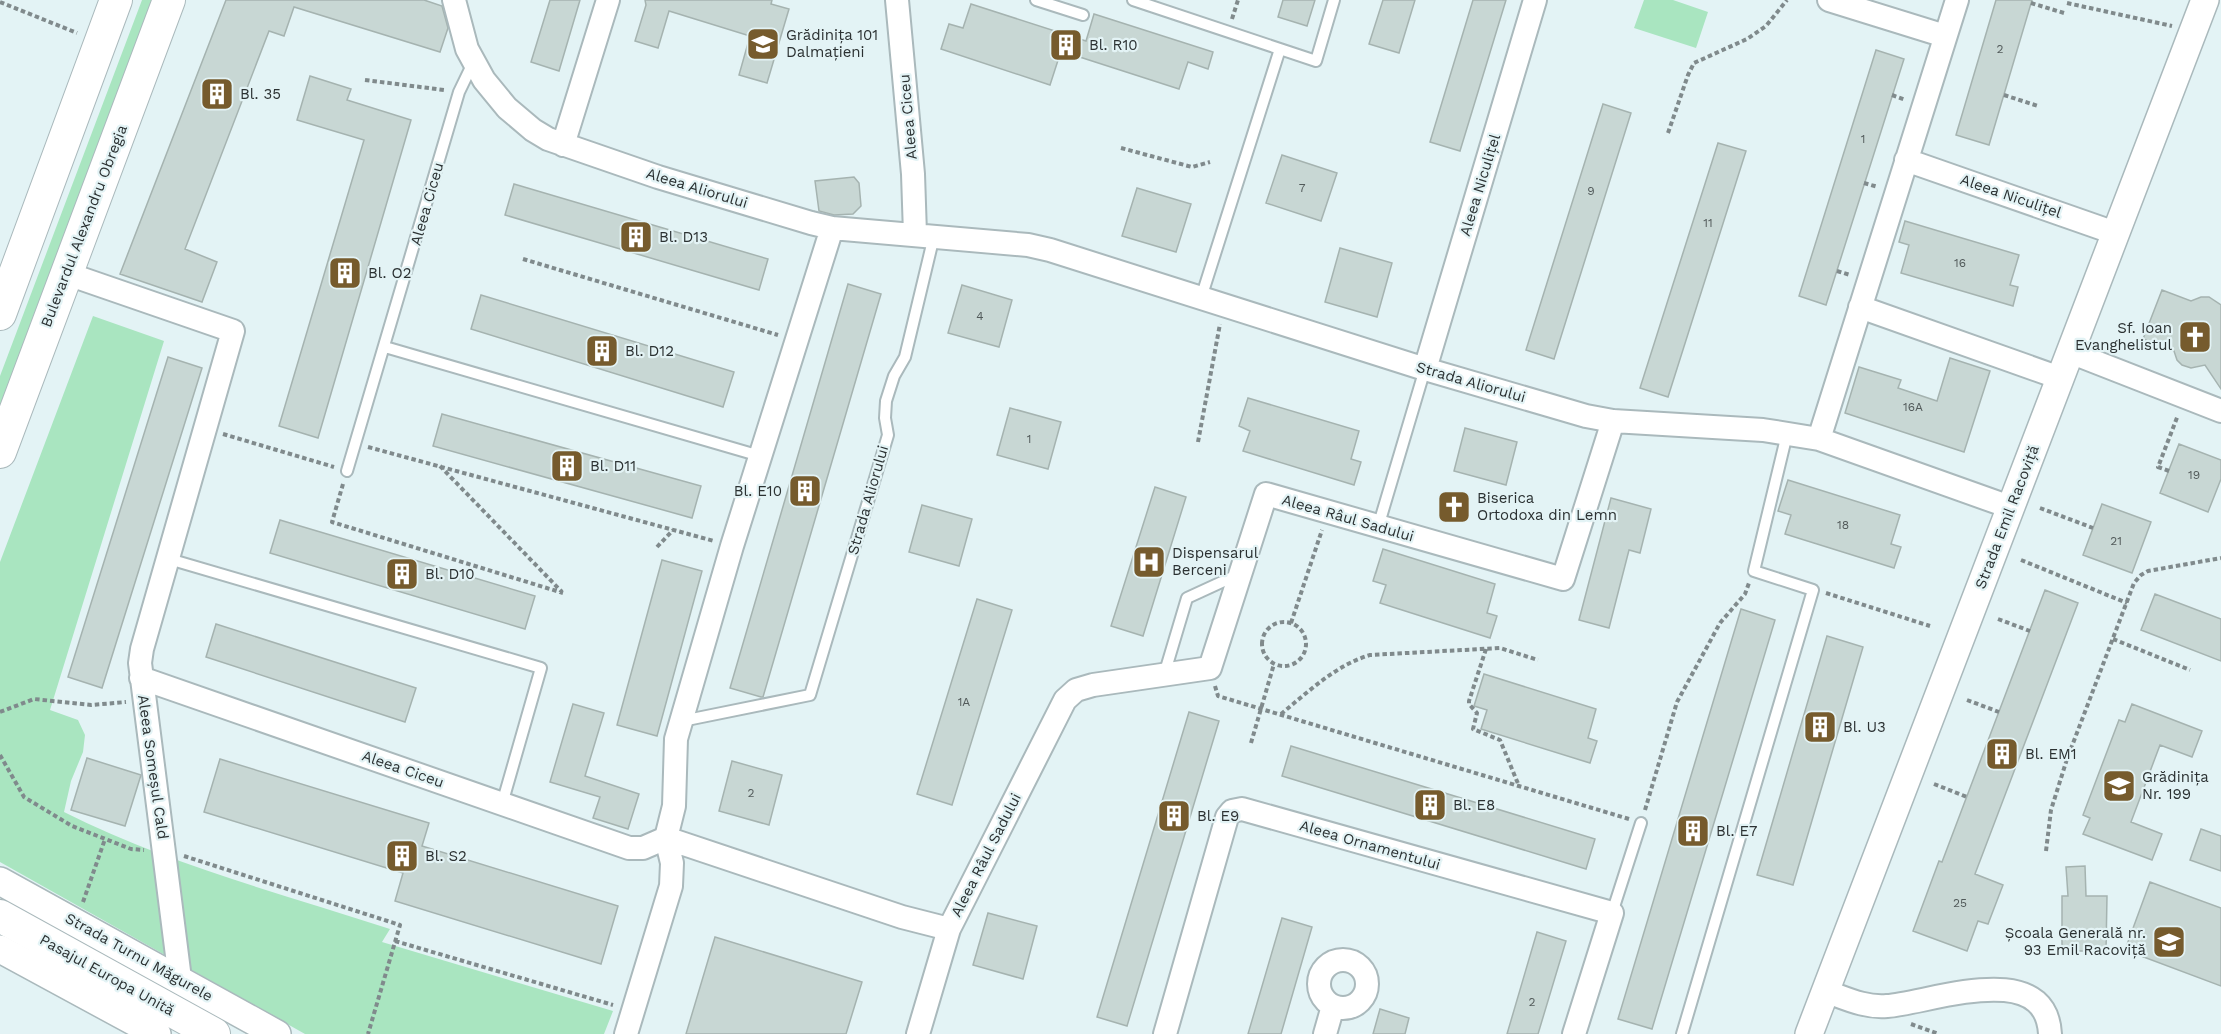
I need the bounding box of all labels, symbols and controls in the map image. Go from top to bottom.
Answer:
school or university icon: Grădinița 101 Dalmațieni [745,26,781,62]
place label: Grădinița 101 Dalmațieni [786,26,878,61]
building icon: Bl. R10 [1048,27,1084,63]
place label: Bl. R10 [1089,36,1138,54]
house number: 2 [1997,42,2004,56]
street label: Aleea Ciceu [895,74,921,160]
building icon: Bl. 35 [199,76,235,112]
place label: Bl. 35 [240,85,281,103]
street label: Bulevardul Alexandru Obregia [37,122,131,330]
street label: Aleea Niculițel [1456,131,1504,238]
house number: 1 [1861,132,1865,146]
street label: Aleea Ciceu [407,160,447,248]
street label: Aleea Aliorului [644,164,750,212]
street label: Aleea Niculițel [1958,170,2064,222]
house number: 7 [1299,181,1306,195]
house number: 9 [1587,184,1595,198]
house number: 11 [1703,216,1713,230]
building icon: Bl. D13 [618,219,654,255]
place label: Bl. D13 [659,228,708,246]
building icon: Bl. O2 [327,255,363,291]
house number: 16 [1954,256,1966,270]
place label: Bl. O2 [368,264,411,282]
house number: 4 [976,309,984,323]
place label: Sf. Ioan Evanghelistul [2075,319,2172,354]
church icon: Sf. Ioan Evanghelistul [2177,319,2213,355]
building icon: Bl. D12 [584,333,620,369]
place label: Bl. D12 [625,342,674,360]
street label: Strada Aliorului [1414,358,1528,406]
house number: 16A [1903,400,1923,414]
house number: 1 [1027,432,1031,446]
street label: Strada Emil Racoviță [1971,442,2043,591]
street label: Strada Aliorului [844,443,892,557]
building icon: Bl. D11 [549,448,585,484]
place label: Bl. D11 [590,457,636,475]
house number: 19 [2188,468,2200,482]
building icon: Bl. E10 [787,473,823,509]
place label: Bl. E10 [734,482,782,500]
church icon: Biserica Ortodoxa din Lemn [1436,489,1472,525]
place label: Biserica Ortodoxa din Lemn [1477,489,1617,524]
street label: Aleea Râul Sadului [1280,491,1416,545]
house number: 18 [1837,518,1849,532]
house number: 21 [2110,534,2122,548]
hospital icon: Dispensarul Berceni [1131,544,1167,580]
place label: Dispensarul Berceni [1172,544,1259,579]
building icon: Bl. D10 [384,556,420,592]
place label: Bl. D10 [425,565,475,583]
street label: Aleea Someșul Cald [134,694,172,840]
house number: 1A [958,695,970,709]
building icon: Bl. U3 [1802,709,1838,745]
place label: Bl. U3 [1843,718,1886,736]
building icon: Bl. EM1 [1984,736,2020,772]
place label: Bl. EM1 [2025,745,2077,763]
street label: Aleea Ciceu [360,747,446,791]
school or university icon: Grădinița Nr. 199 [2101,768,2137,804]
place label: Grădinița Nr. 199 [2142,768,2209,803]
house number: 2 [748,786,755,800]
building icon: Bl. E8 [1412,787,1448,823]
street label: Aleea Râul Sadului [947,790,1025,920]
place label: Bl. E8 [1453,796,1495,814]
building icon: Bl. E9 [1156,798,1192,834]
place label: Bl. E9 [1197,807,1239,825]
building icon: Bl. E7 [1675,813,1711,849]
street label: Aleea Ornamentului [1298,816,1442,874]
place label: Bl. E7 [1716,822,1757,840]
building icon: Bl. S2 [384,838,420,874]
place label: Bl. S2 [425,847,467,865]
house number: 25 [1953,896,1967,910]
street label: Strada Turnu Măgurele [62,909,216,1005]
place label: Școala Generală nr. 93 Emil Racoviță [2005,924,2147,959]
school or university icon: Școala Generală nr. 93 Emil Racoviță [2151,924,2187,960]
street label: Pasajul Europa Unită [37,930,178,1020]
house number: 2 [1529,995,1536,1009]

